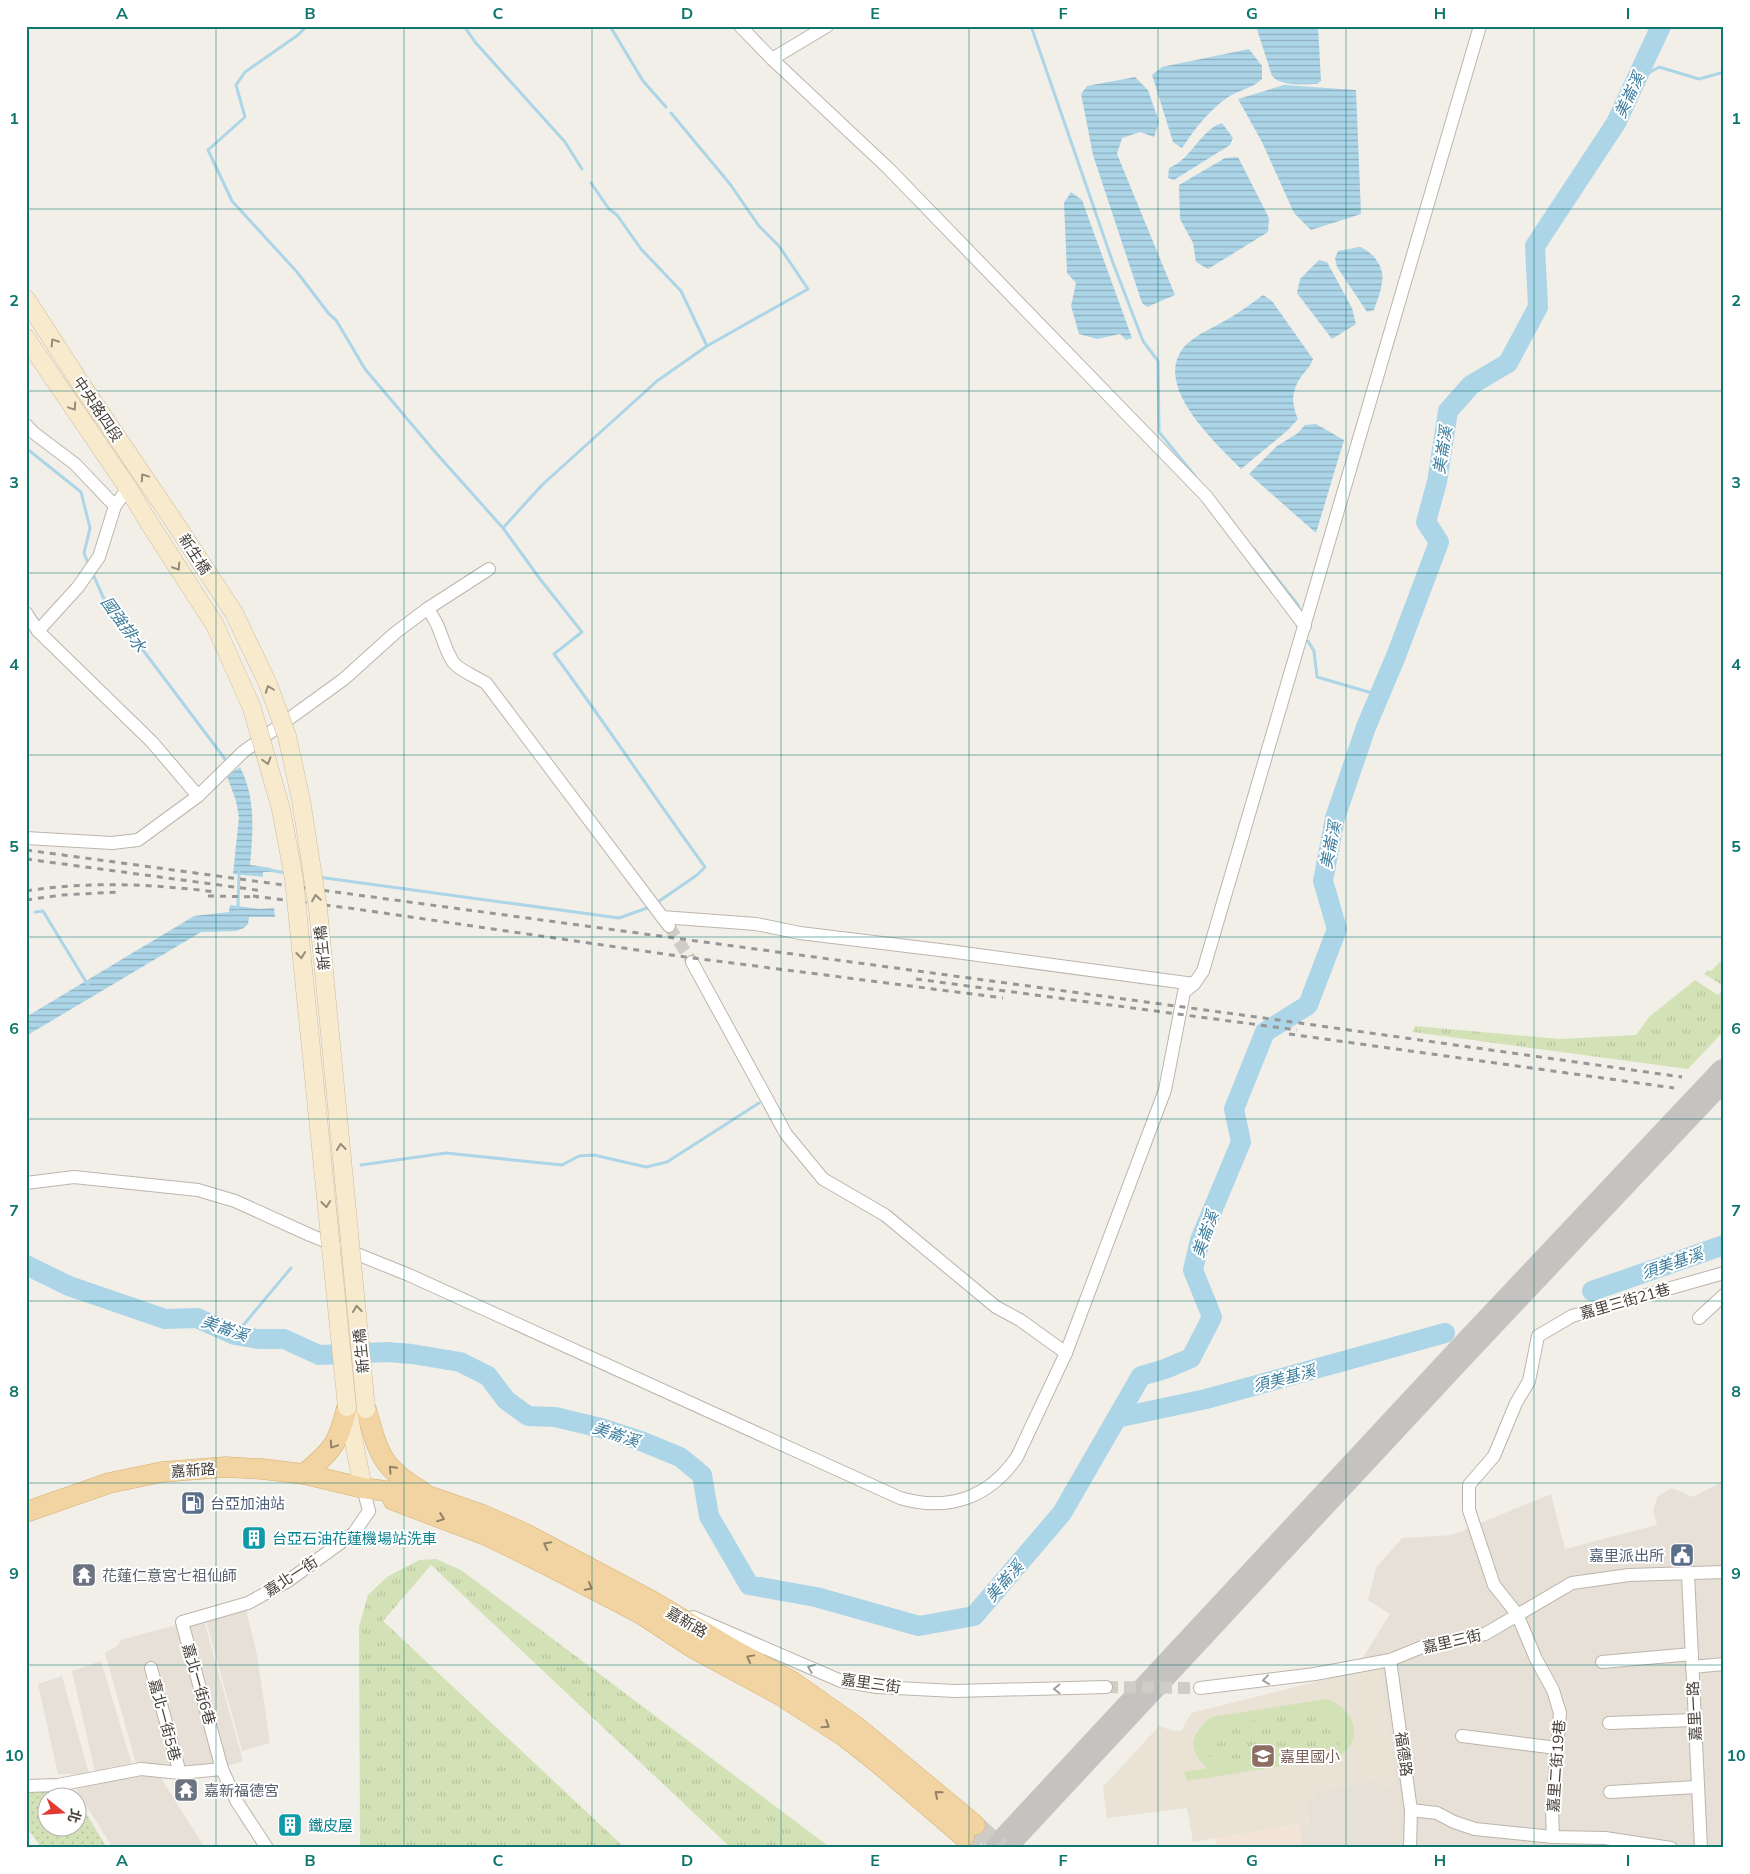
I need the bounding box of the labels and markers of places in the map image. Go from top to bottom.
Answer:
fuel station icon: 台亞加油站 [180,1490,206,1516]
place label: 台亞加油站 [210,1494,285,1513]
building icon: 台亞石油花蓮機場站洗車 [241,1525,267,1551]
place label: 台亞石油花蓮機場站洗車 [272,1529,437,1548]
public building icon: 嘉里派出所 [1669,1542,1695,1568]
place label: 嘉里派出所 [1589,1546,1664,1565]
temple icon: 花蓮仁意宮七祖仙師 [71,1562,97,1588]
place label: 花蓮仁意宮七祖仙師 [102,1566,237,1585]
school or university icon: 嘉里國小 [1250,1743,1276,1769]
place label: 嘉里國小 [1280,1747,1340,1766]
temple icon: 嘉新福德宮 [173,1777,199,1803]
place label: 嘉新福德宮 [204,1781,279,1800]
building icon: 鐵皮屋 [277,1812,303,1838]
place label: 鐵皮屋 [308,1816,353,1835]

